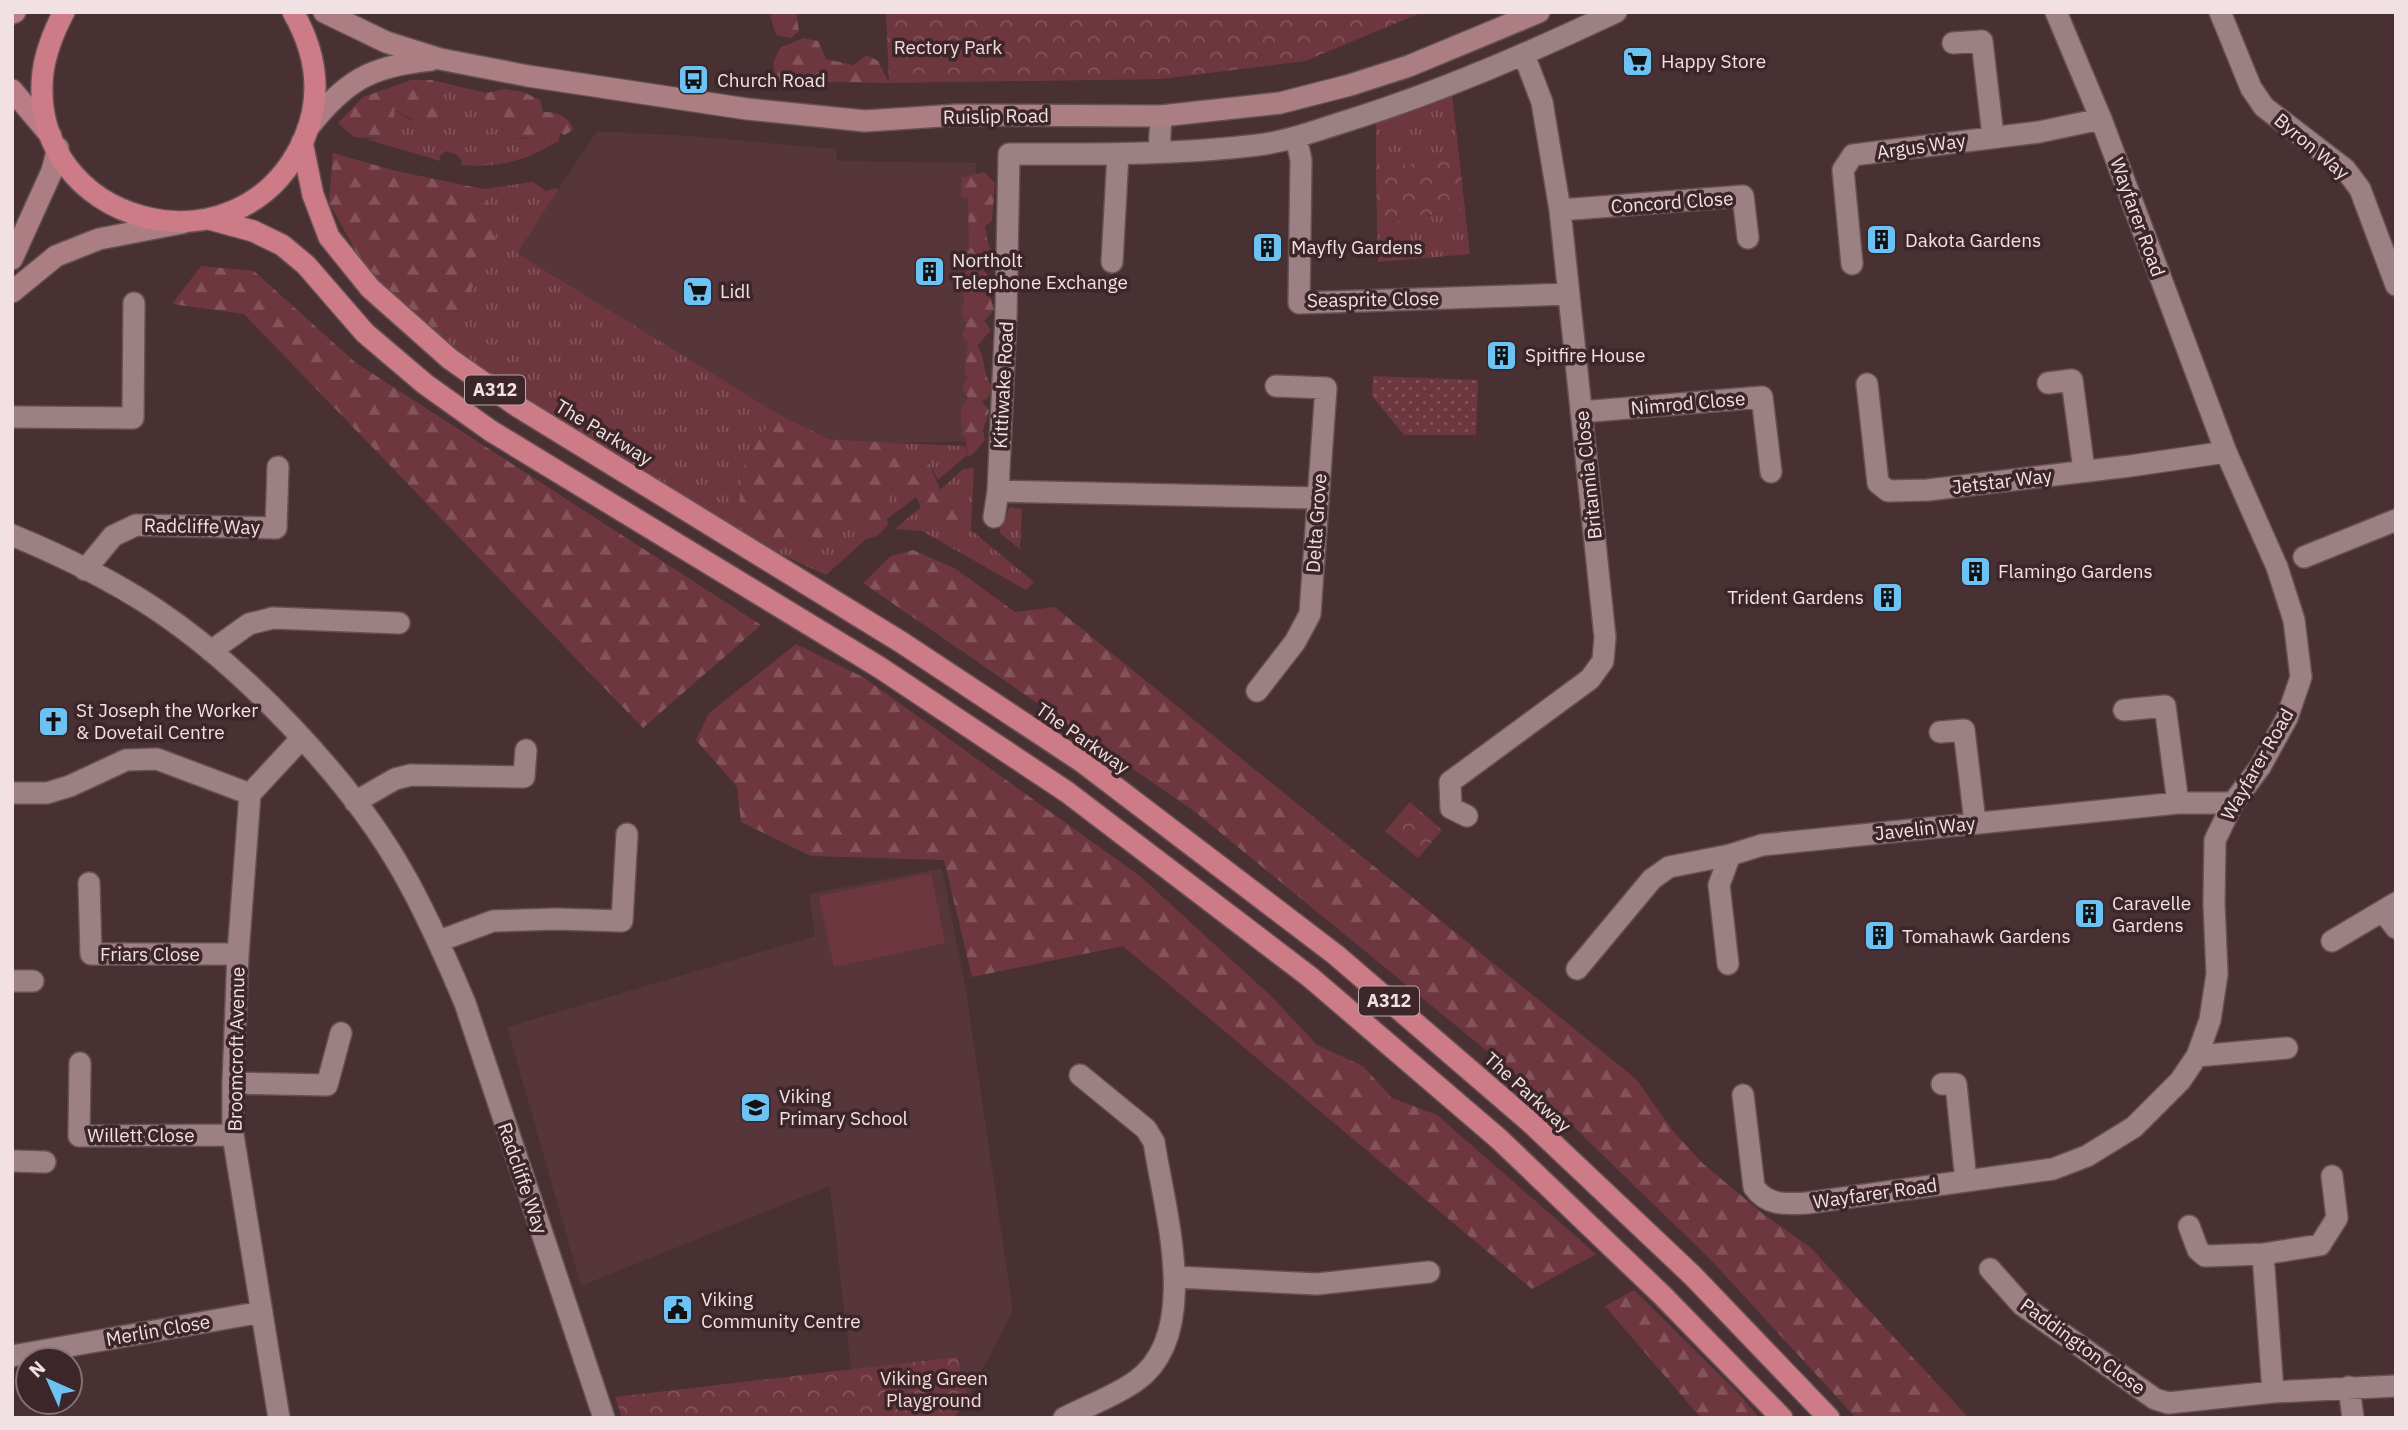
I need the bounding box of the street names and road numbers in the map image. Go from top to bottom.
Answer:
street label: Ruislip Road [943,103,1049,129]
street label: Byron Way [2270,108,2355,185]
street label: Argus Way [1875,128,1967,164]
street label: Wayfarer Road [2105,154,2171,280]
street label: Concord Close [1610,186,1734,218]
street label: Seasprite Close [1307,286,1439,312]
street label: Kittiwake Road [988,321,1018,449]
road number: A312 [465,376,525,404]
street label: Nimrod Close [1630,386,1746,420]
street label: The Parkway [551,394,657,471]
street label: Britannia Close [1569,409,1607,541]
street label: Jetstar Way [1951,463,2054,499]
street label: Delta Grove [1301,472,1331,574]
street label: Radcliffe Way [144,513,261,539]
street label: The Parkway [1031,697,1135,779]
street label: Wayfarer Road [2215,704,2299,824]
street label: Javelin Way [1874,811,1977,845]
street label: Friars Close [100,942,200,966]
street label: Broomcroft Avenue [223,966,249,1132]
road number: A312 [1359,986,1419,1016]
street label: The Parkway [1479,1047,1577,1138]
street label: Radcliffe Way [493,1119,553,1237]
street label: Willett Close [87,1123,195,1147]
street label: Wayfarer Road [1811,1172,1939,1214]
street label: Paddington Close [2016,1293,2150,1399]
street label: Merlin Close [104,1309,212,1351]

